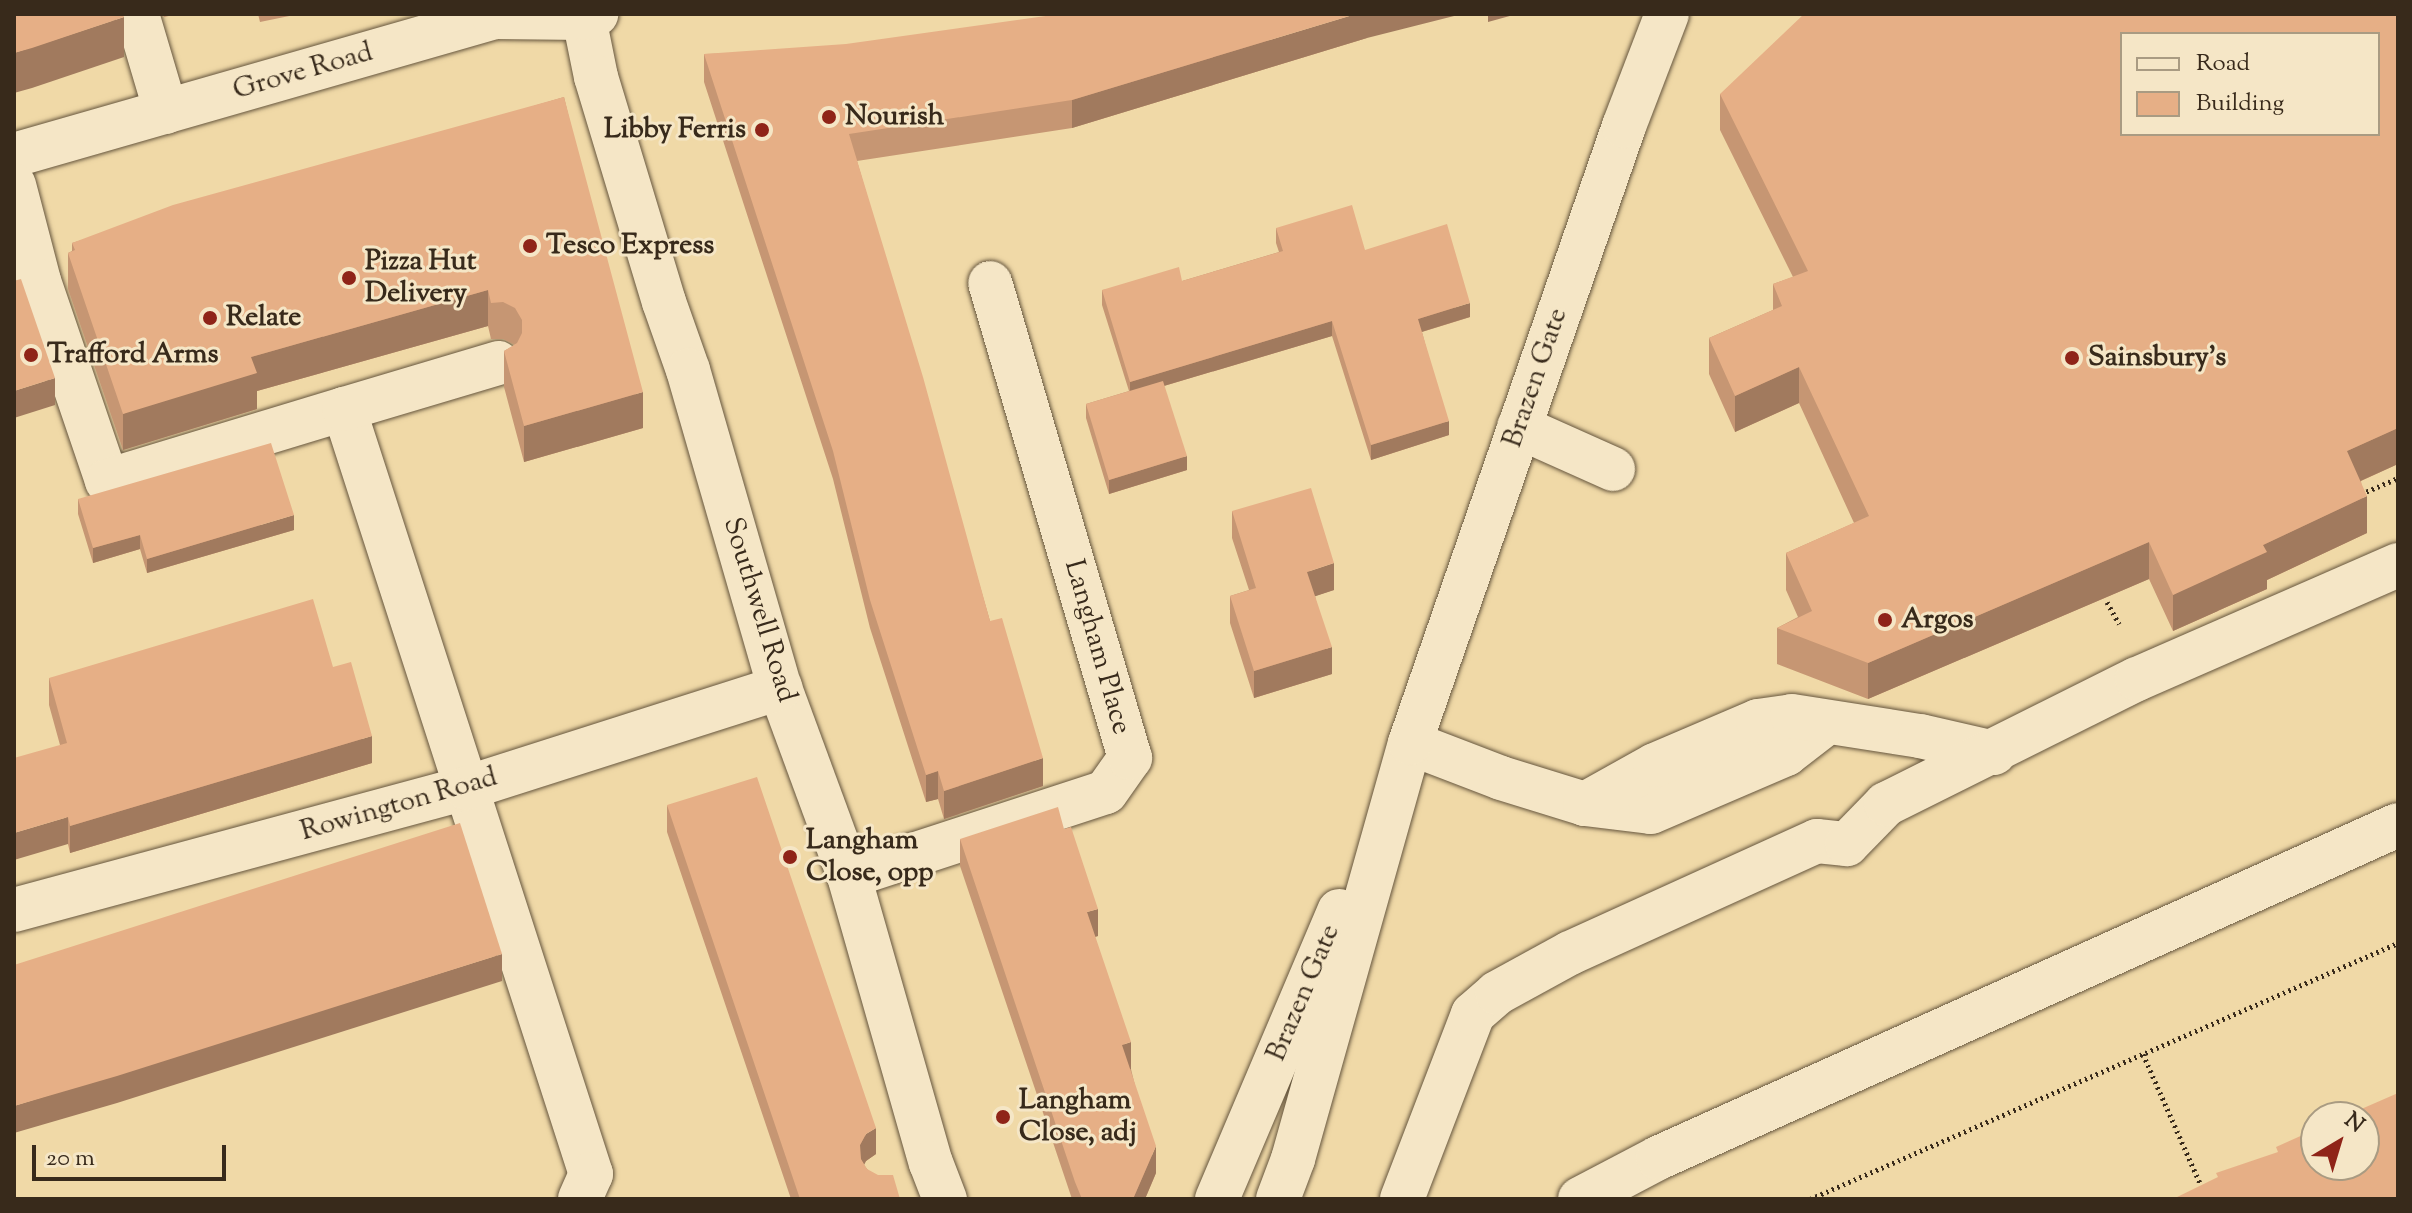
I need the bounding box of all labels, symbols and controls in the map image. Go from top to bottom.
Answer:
legend [2120,32,2380,136]
street label: Grove Road [229,36,377,108]
text: Road [2196,47,2250,81]
text: Building [2196,87,2284,121]
place label: Nourish [845,100,944,134]
marker: Nourish [820,108,838,126]
place label: Libby Ferris [604,113,746,147]
marker: Libby Ferris [753,121,771,139]
place label: Tesco Express [546,229,714,263]
marker: Tesco Express [521,237,539,255]
place label: Pizza Hut Delivery [365,245,476,311]
marker: Pizza Hut Delivery [340,269,358,287]
place label: Relate [226,301,301,335]
street label: Brazen Gate [1496,304,1576,452]
marker: Relate [201,309,219,327]
place label: Trafford Arms [47,338,218,372]
place label: Sainsbury's [2088,341,2226,375]
marker: Trafford Arms [22,346,40,364]
marker: Sainsbury's [2063,349,2081,367]
street label: Southwell Road [715,514,803,706]
street label: Langham Place [1056,556,1138,738]
place label: Argos [1901,603,1974,637]
marker: Argos [1876,611,1894,629]
street label: Rowington Road [297,761,501,849]
place label: Langham Close, opp [806,824,934,890]
marker: Langham Close, opp [781,848,799,866]
street label: Brazen Gate [1260,920,1348,1066]
place label: Langham Close, adj [1019,1084,1137,1150]
north arrow [2300,1101,2380,1181]
text: N [2337,1106,2370,1142]
marker: Langham Close, adj [994,1108,1012,1126]
scale bar [36,1129,230,1179]
text: 20 m [46,1142,95,1176]

